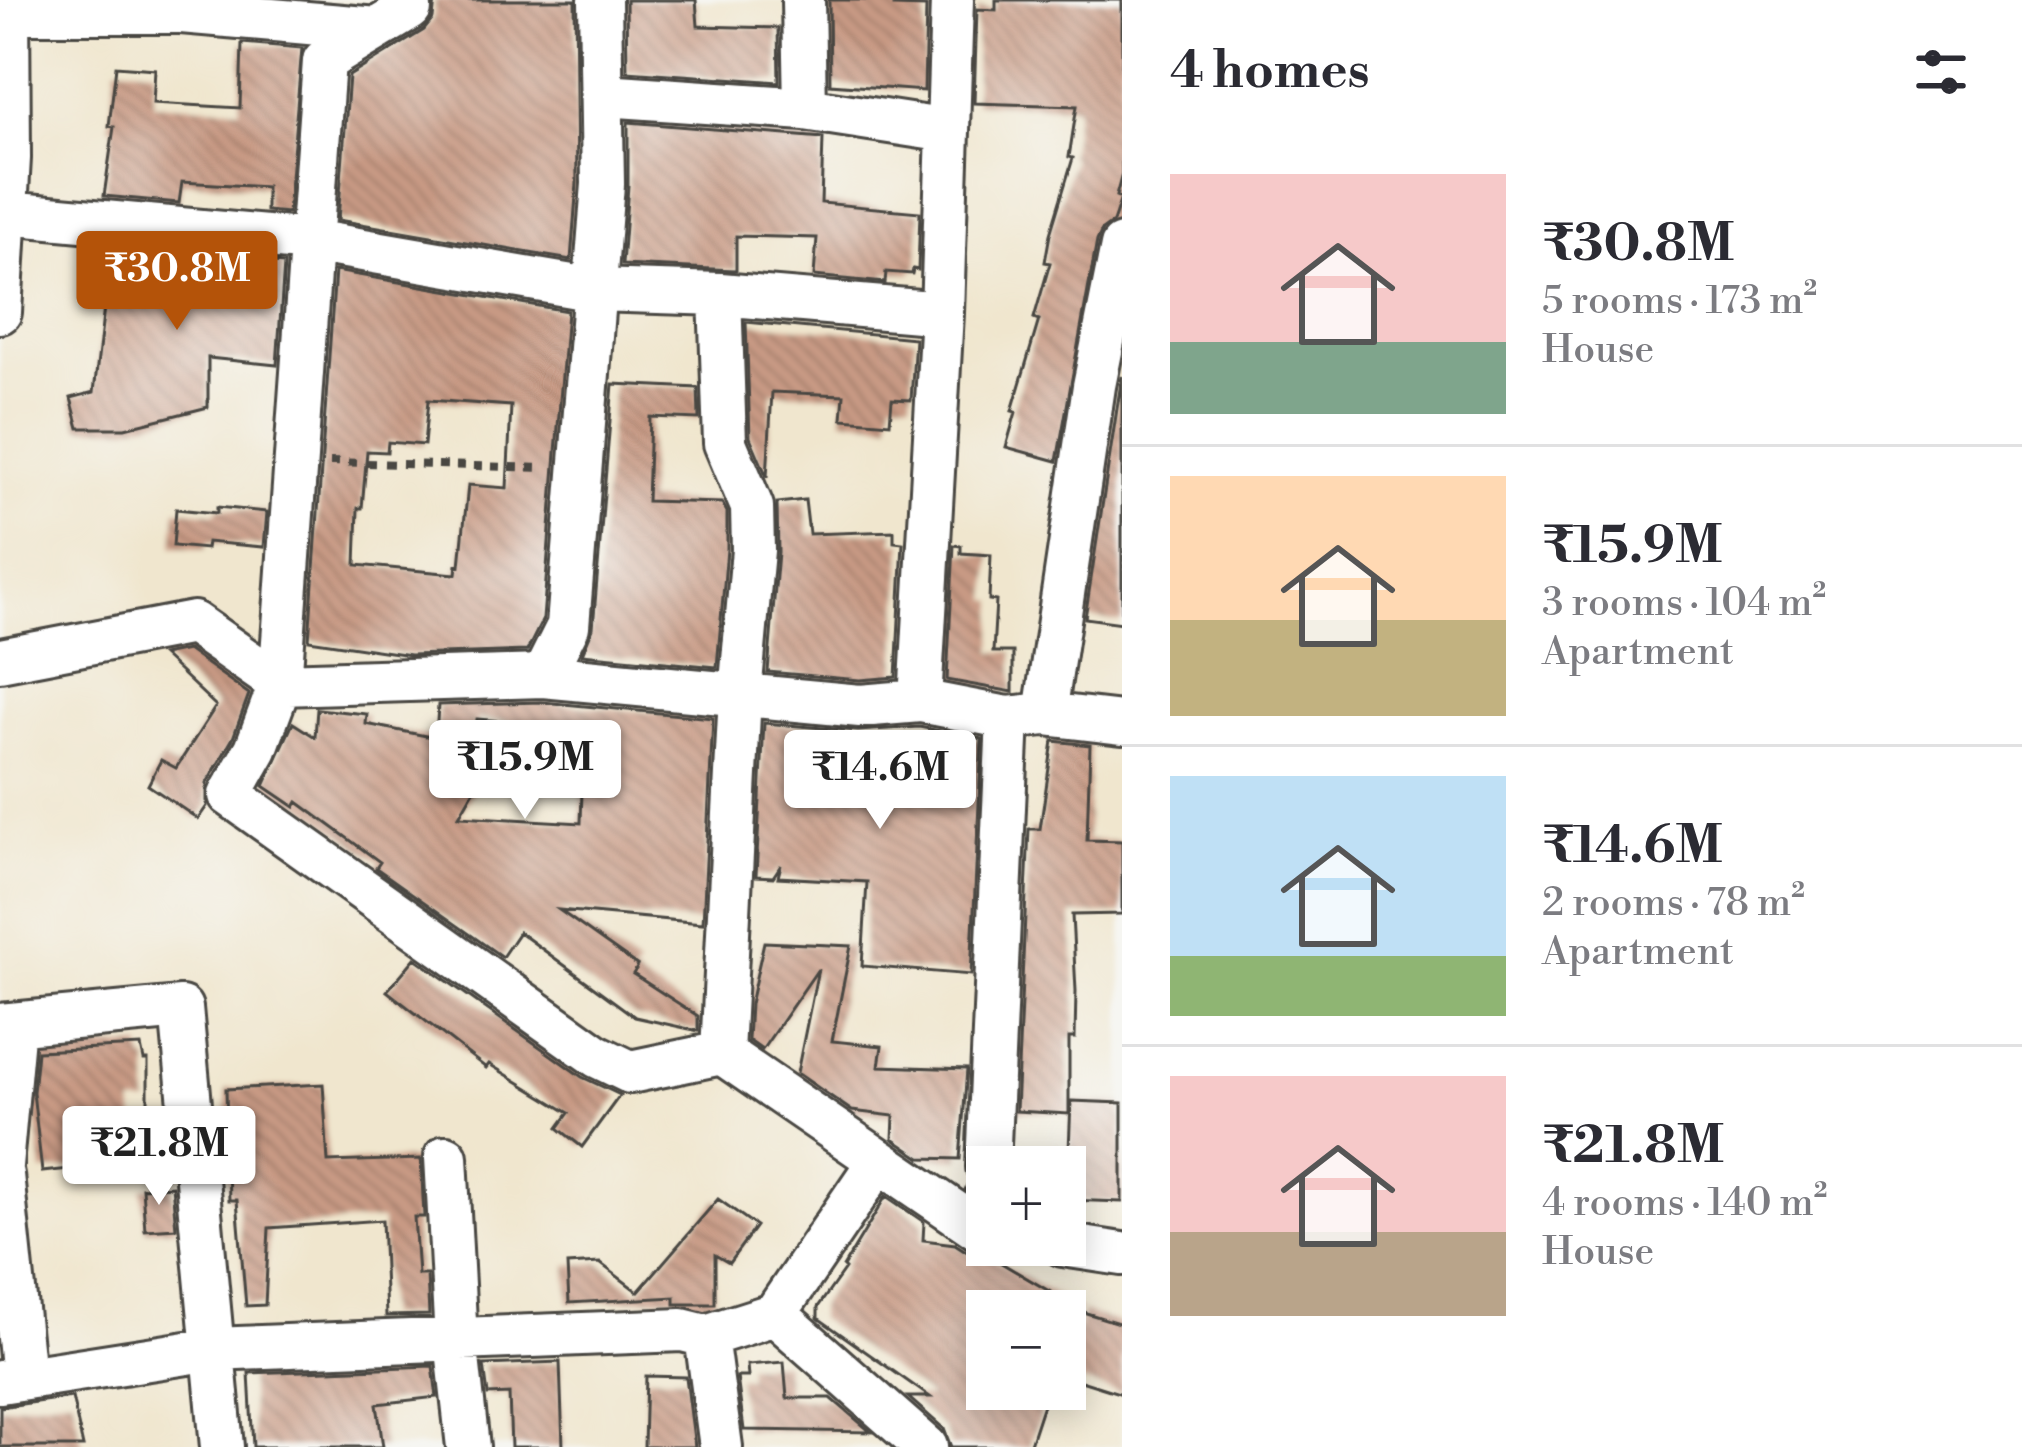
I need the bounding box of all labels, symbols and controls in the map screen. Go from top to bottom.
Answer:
icon: filters [1908,39,1974,105]
text: 4 homes [1170,40,1370,104]
text: ₹30.8M [1542,213,1734,277]
icon: home [1266,222,1410,366]
pin: ₹30.8M [79,231,275,333]
text: ₹30.8M [103,245,251,294]
text: 5 rooms · 173 m² [1542,277,1817,326]
text: House [1542,326,1654,375]
text: ₹15.9M [1542,515,1722,579]
icon: home [1266,524,1410,668]
text: 3 rooms · 104 m² [1542,579,1826,628]
text: Apartment [1542,628,1734,677]
pin: ₹15.9M [427,720,623,822]
pin: ₹14.6M [782,730,978,832]
text: ₹15.9M [456,734,594,783]
text: ₹14.6M [811,744,949,793]
text: ₹14.6M [1542,815,1723,879]
icon: home [1266,824,1410,968]
text: 2 rooms · 78 m² [1542,879,1805,928]
text: Apartment [1542,928,1734,977]
pin: ₹21.8M [61,1106,257,1208]
text: ₹21.8M [1542,1115,1724,1179]
text: ₹21.8M [89,1120,229,1169]
icon: home [1266,1124,1410,1268]
map controls [966,1146,1086,1410]
button: + [966,1146,1086,1266]
text: 4 rooms · 140 m² [1542,1179,1827,1228]
text: House [1542,1228,1654,1277]
button: − [966,1290,1086,1410]

